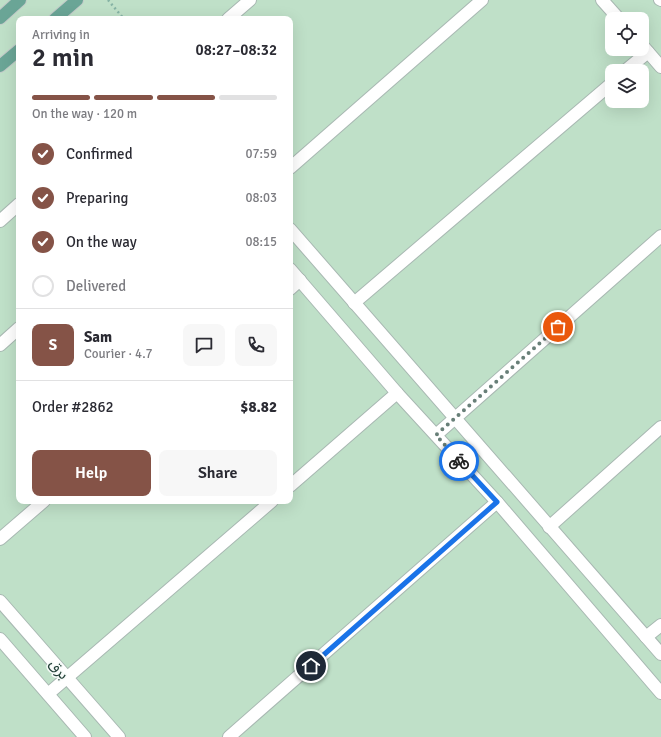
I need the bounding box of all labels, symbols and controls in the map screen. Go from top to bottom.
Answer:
map controls [605,12,649,108]
button: locate [605,12,649,56]
text: Arriving in [32,27,90,43]
text: 08:27–08:32 [196,41,277,59]
text: 2 min [32,42,94,74]
button: layers [605,64,649,108]
text: On the way · 120 m [32,106,137,122]
icon: check [32,143,54,165]
text: Confirmed [66,145,133,163]
text: 07:59 [245,146,277,162]
icon: check [32,187,54,209]
text: Preparing [66,189,129,207]
text: 08:03 [245,190,277,206]
icon: check [32,231,54,253]
text: On the way [66,233,137,251]
text: 08:15 [245,234,277,250]
text: Delivered [66,277,126,295]
pin [541,310,575,344]
icon: bag [547,316,569,338]
button: chat [183,324,225,366]
button: phone [235,324,277,366]
text: Sam [84,328,112,346]
text: S [49,336,57,354]
text: Courier · 4.7 [84,346,153,362]
text: Order #2862 [32,398,114,416]
text: $8.82 [240,398,277,416]
courier [439,441,479,481]
button: Help [32,450,151,496]
button: Share [159,450,277,496]
icon: bike [448,450,470,472]
pin [294,649,328,683]
street label: برق [45,655,73,683]
icon: home [300,655,322,677]

